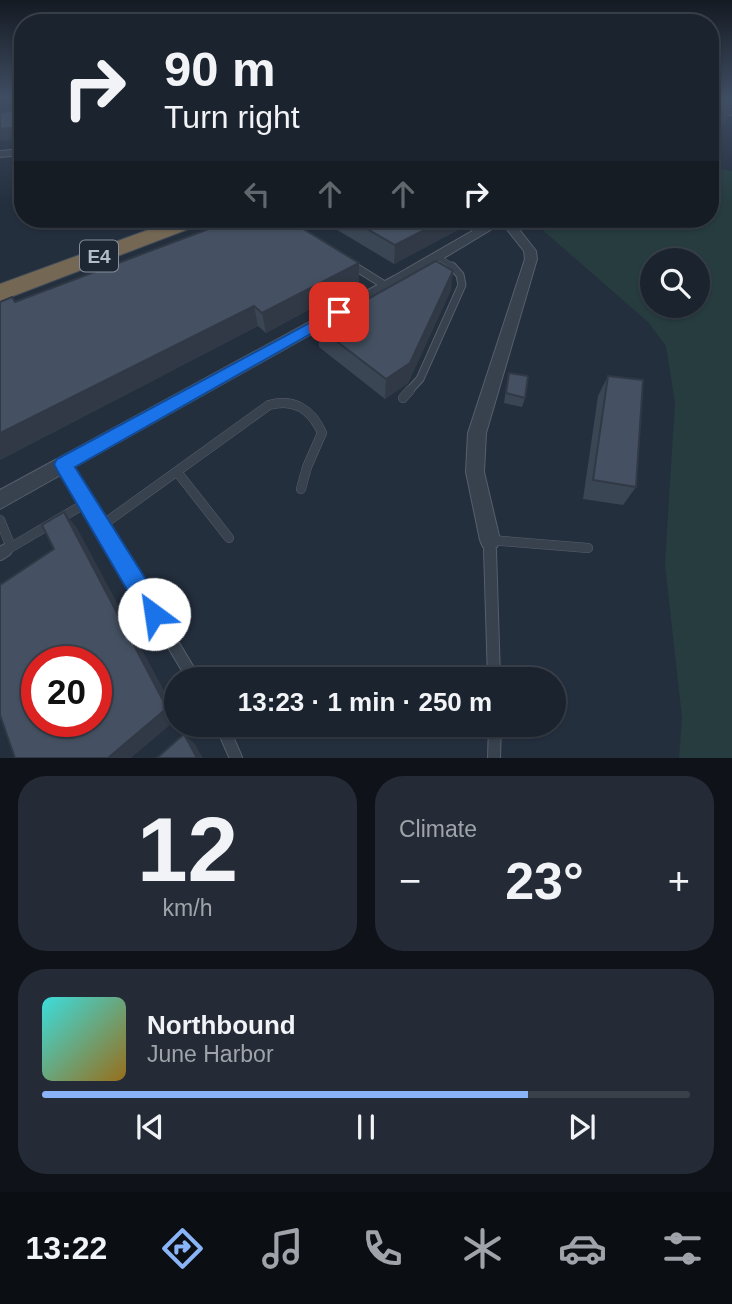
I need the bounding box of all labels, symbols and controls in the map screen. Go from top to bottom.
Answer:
icon: right [49,42,140,133]
text: 90 m [164,42,276,96]
text: Turn right [164,99,300,135]
icon: left [238,175,276,213]
icon: ahead [311,175,349,213]
icon: ahead [384,175,422,213]
icon: right [457,175,495,213]
road number: E4 [80,240,118,272]
map controls [640,248,710,318]
button: search [640,248,710,318]
pin [309,282,369,342]
icon: arrive [320,293,358,331]
position arrow [117,577,191,651]
speed limit sign: 20 [21,646,112,737]
text: 13:23 · 1 min · 250 m [238,687,492,717]
text: 12 [137,799,238,900]
text: Climate [399,816,477,842]
text: 23° [505,852,584,910]
text: − [399,860,421,902]
text: + [668,860,690,902]
text: km/h [163,895,212,921]
text: Northbound [147,1010,296,1040]
text: June Harbor [147,1041,274,1067]
icon: previous [131,1108,169,1146]
icon: pause [347,1108,385,1146]
icon: next [563,1108,601,1146]
icon: directions [158,1224,207,1273]
icon: music [258,1224,307,1273]
icon: phone [358,1224,407,1273]
icon: climate [458,1224,507,1273]
icon: car [558,1224,607,1273]
icon: filters [658,1224,707,1273]
text: 13:22 [25,1230,107,1266]

